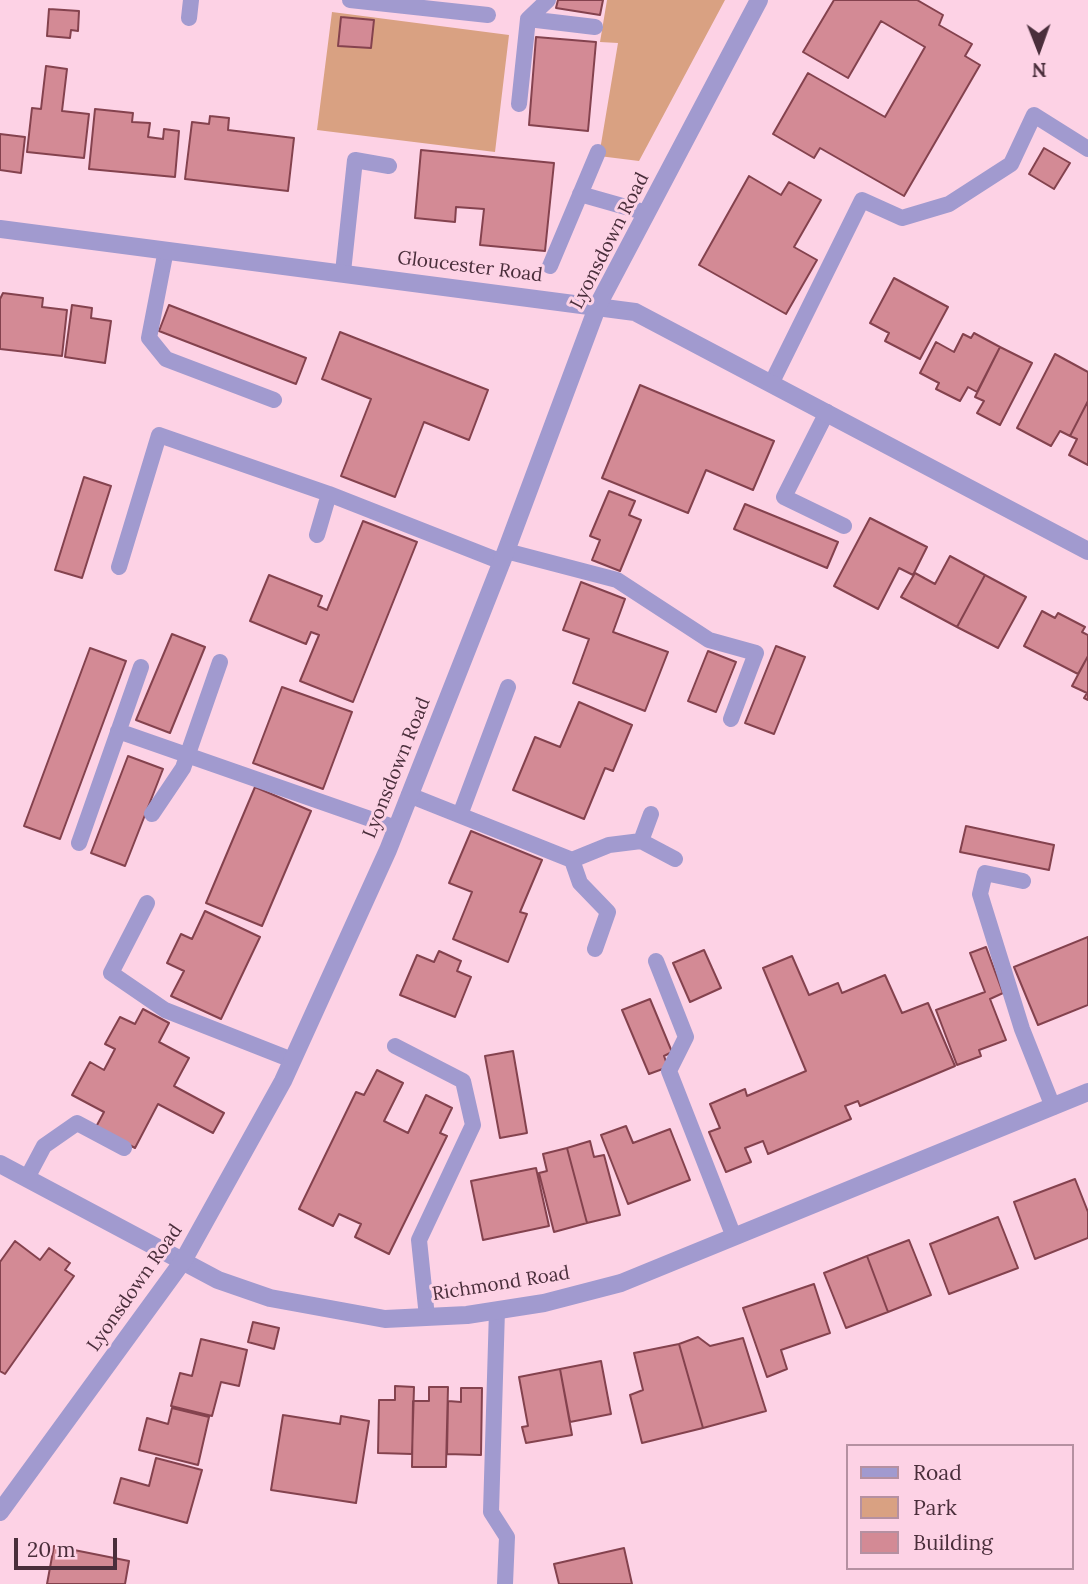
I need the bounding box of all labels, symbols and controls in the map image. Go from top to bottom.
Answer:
north arrow [1004,14,1074,84]
text: N [1032,58,1047,82]
street label: Lyonsdown Road [566,169,654,313]
street label: Gloucester Road [396,247,544,287]
street label: Lyonsdown Road [358,694,436,842]
street label: Lyonsdown Road [83,1220,187,1356]
street label: Richmond Road [431,1262,571,1306]
legend [846,1444,1074,1570]
text: Road [913,1459,962,1486]
text: Park [913,1494,957,1521]
scale bar [18,1524,121,1568]
text: Building [913,1529,993,1556]
text: 20 m [27,1536,76,1563]

